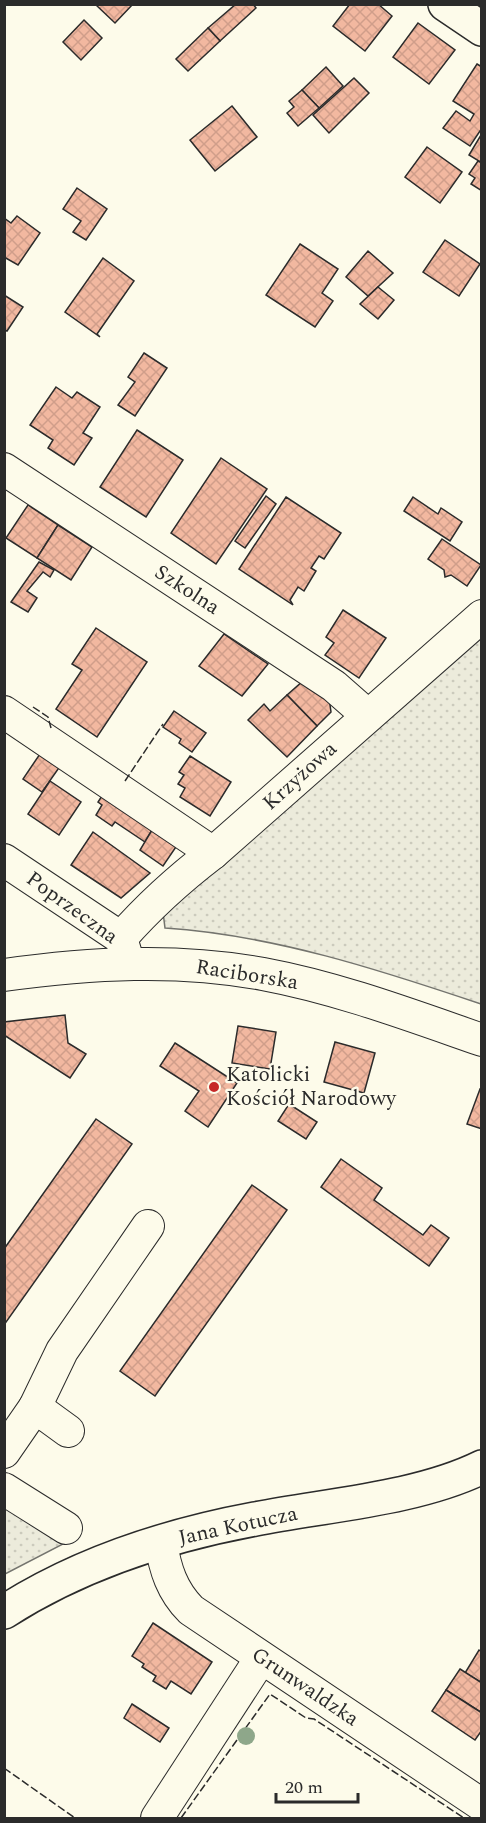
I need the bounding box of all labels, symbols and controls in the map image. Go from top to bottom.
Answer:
street label: Szkolna [148,557,227,624]
street label: Krzyżowa [255,733,345,818]
street label: Poprzeczna [19,864,125,953]
street label: Raciborska [193,951,301,999]
place label: Katolicki Kościół Narodowy [226,1059,397,1115]
marker: Katolicki Kościół Narodowy [207,1080,221,1094]
street label: Jana Kotucza [175,1498,301,1554]
street label: Grunwaldzka [245,1639,366,1735]
scale bar [276,1766,358,1804]
text: 20 m [285,1774,323,1801]

